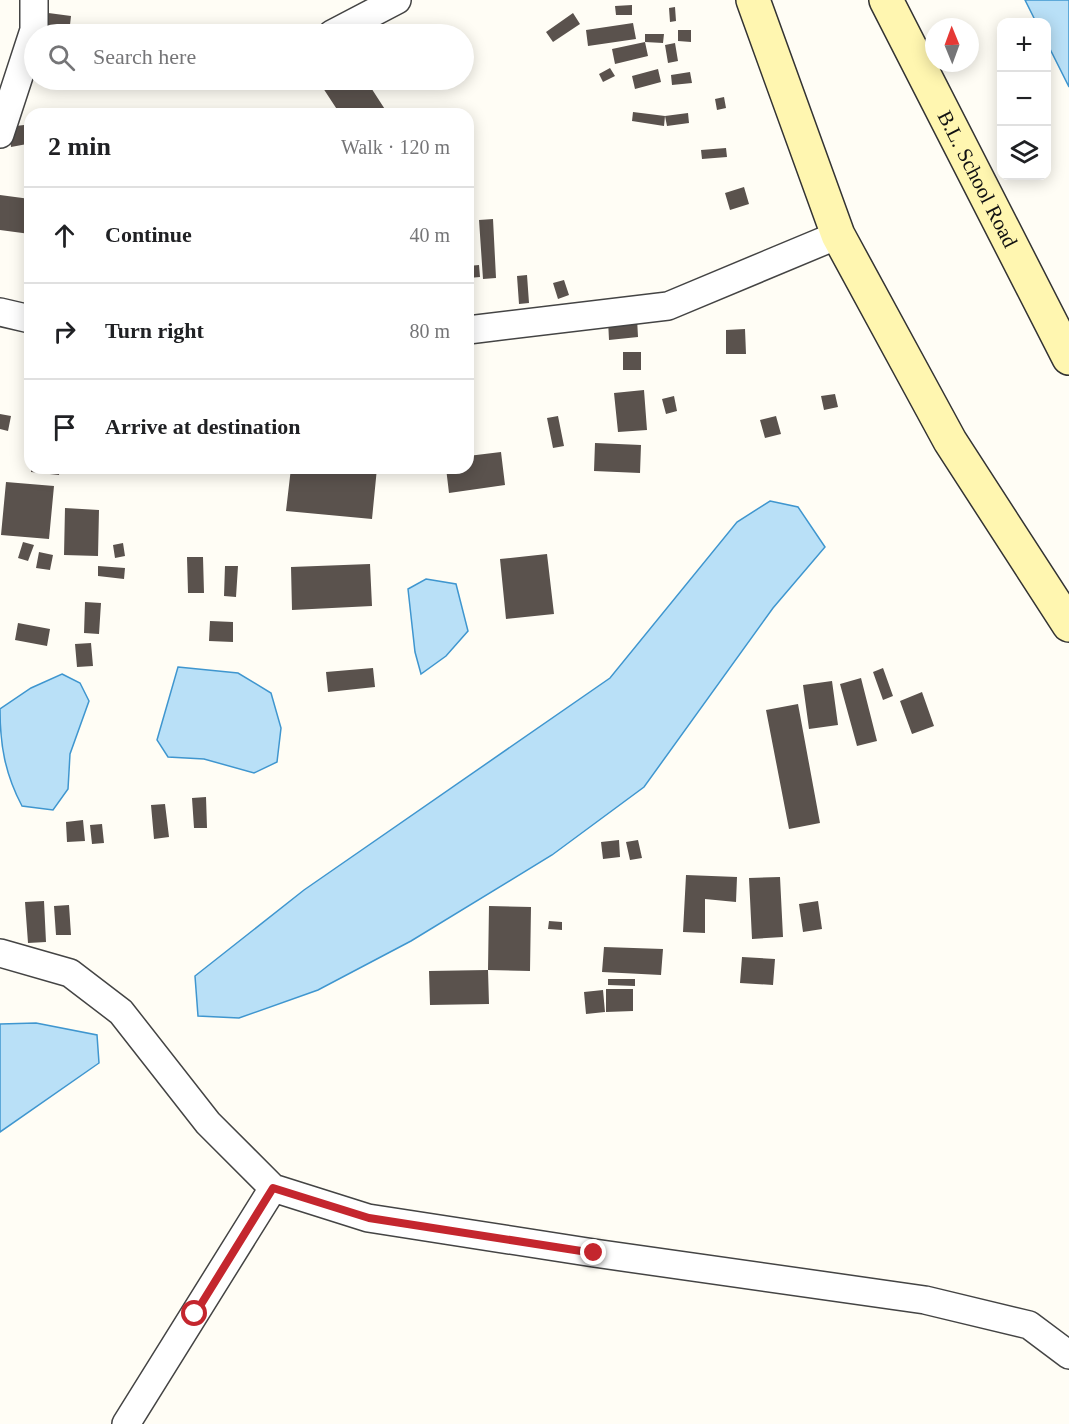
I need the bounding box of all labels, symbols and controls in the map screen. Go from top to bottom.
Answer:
north arrow [925,18,979,72]
map controls [997,18,1051,180]
button: + [997,18,1051,72]
search box [24,24,474,90]
icon: search [45,41,78,74]
text: Search here [93,44,196,69]
button: − [997,72,1051,126]
street label: B.L. School Road [933,106,1023,252]
button: layers [997,126,1051,180]
text: 2 min [48,132,111,161]
text: Walk · 120 m [341,136,450,158]
icon: ahead [48,219,81,252]
text: Continue [105,222,192,247]
text: 40 m [409,224,450,246]
icon: right [48,315,81,348]
text: Turn right [105,318,204,343]
text: 80 m [409,320,450,342]
icon: arrive [48,411,81,444]
text: Arrive at destination [105,414,301,439]
route end [580,1239,606,1265]
route start [181,1300,207,1326]

